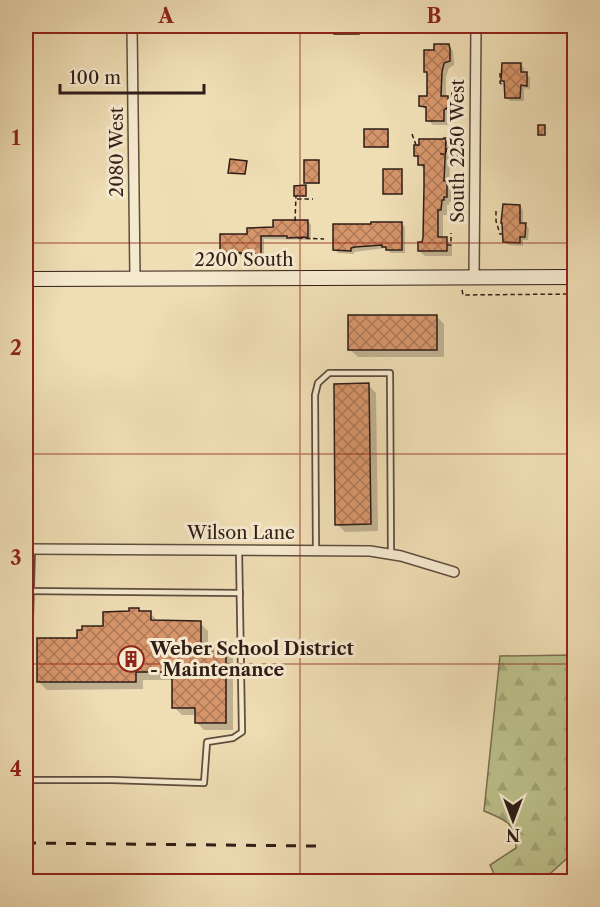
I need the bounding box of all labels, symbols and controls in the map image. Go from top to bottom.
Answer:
text: A [157,4,174,28]
text: B [427,4,442,28]
scale bar [60,57,204,95]
text: 100 m [69,67,121,89]
street label: South 2250 West [447,79,469,223]
street label: 2080 West [106,106,128,197]
text: 1 [12,126,21,150]
street label: 2200 South [195,249,293,271]
text: 2 [10,336,22,360]
street label: Wilson Lane [186,522,295,544]
text: 3 [10,546,22,570]
place label: Weber School District - Maintenance [149,638,354,681]
building icon: Weber School District - Maintenance [116,644,146,674]
text: 4 [10,757,22,781]
north arrow [483,790,543,850]
text: N [506,825,520,845]

